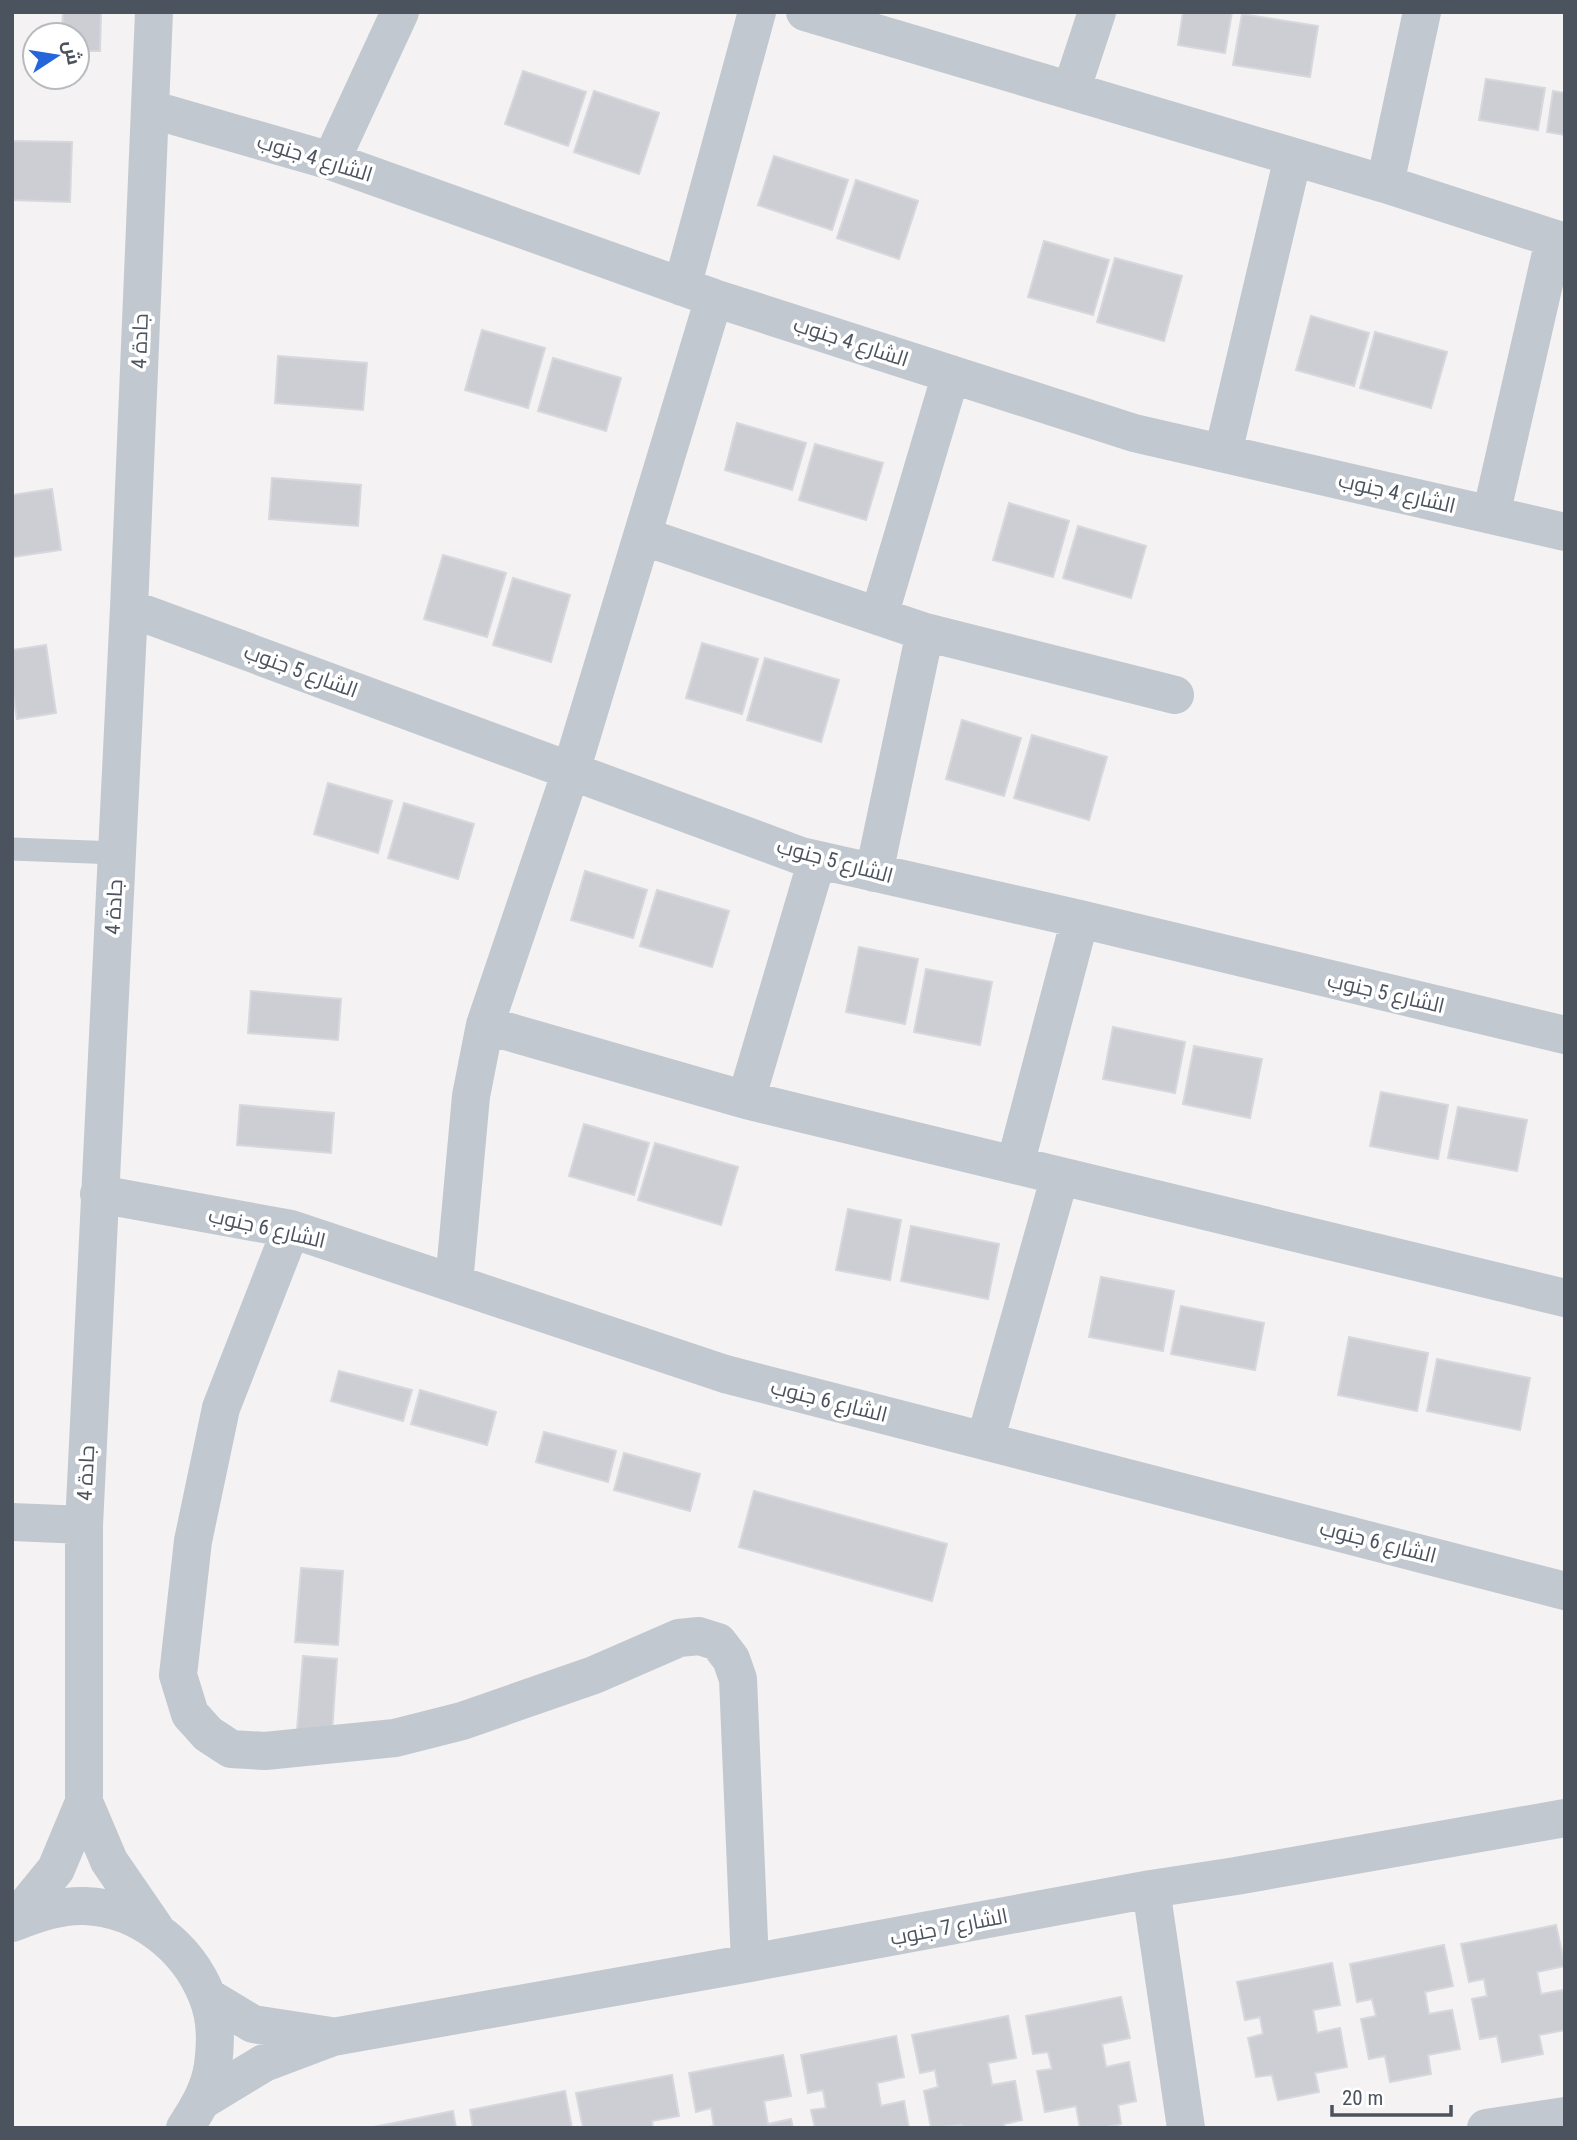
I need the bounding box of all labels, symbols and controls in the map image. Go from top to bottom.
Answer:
north arrow [21,21,91,91]
text: ش [58,38,86,67]
street label: الشارع 4 جنوب [254,129,376,189]
street label: الشارع 4 جنوب [790,312,911,374]
street label: جادة 4 [127,313,153,369]
street label: الشارع 4 جنوب [1336,468,1458,520]
street label: الشارع 5 جنوب [240,639,361,705]
street label: الشارع 5 جنوب [774,834,896,890]
street label: جادة 4 [101,879,127,935]
street label: الشارع 5 جنوب [1325,968,1447,1020]
street label: الشارع 6 جنوب [206,1203,328,1255]
street label: الشارع 6 جنوب [768,1375,890,1429]
street label: جادة 4 [73,1445,99,1501]
street label: الشارع 6 جنوب [1317,1516,1439,1570]
street label: الشارع 7 جنوب [888,1904,1010,1952]
scale bar [1332,2074,1451,2118]
text: 20 m [1342,2086,1383,2110]

